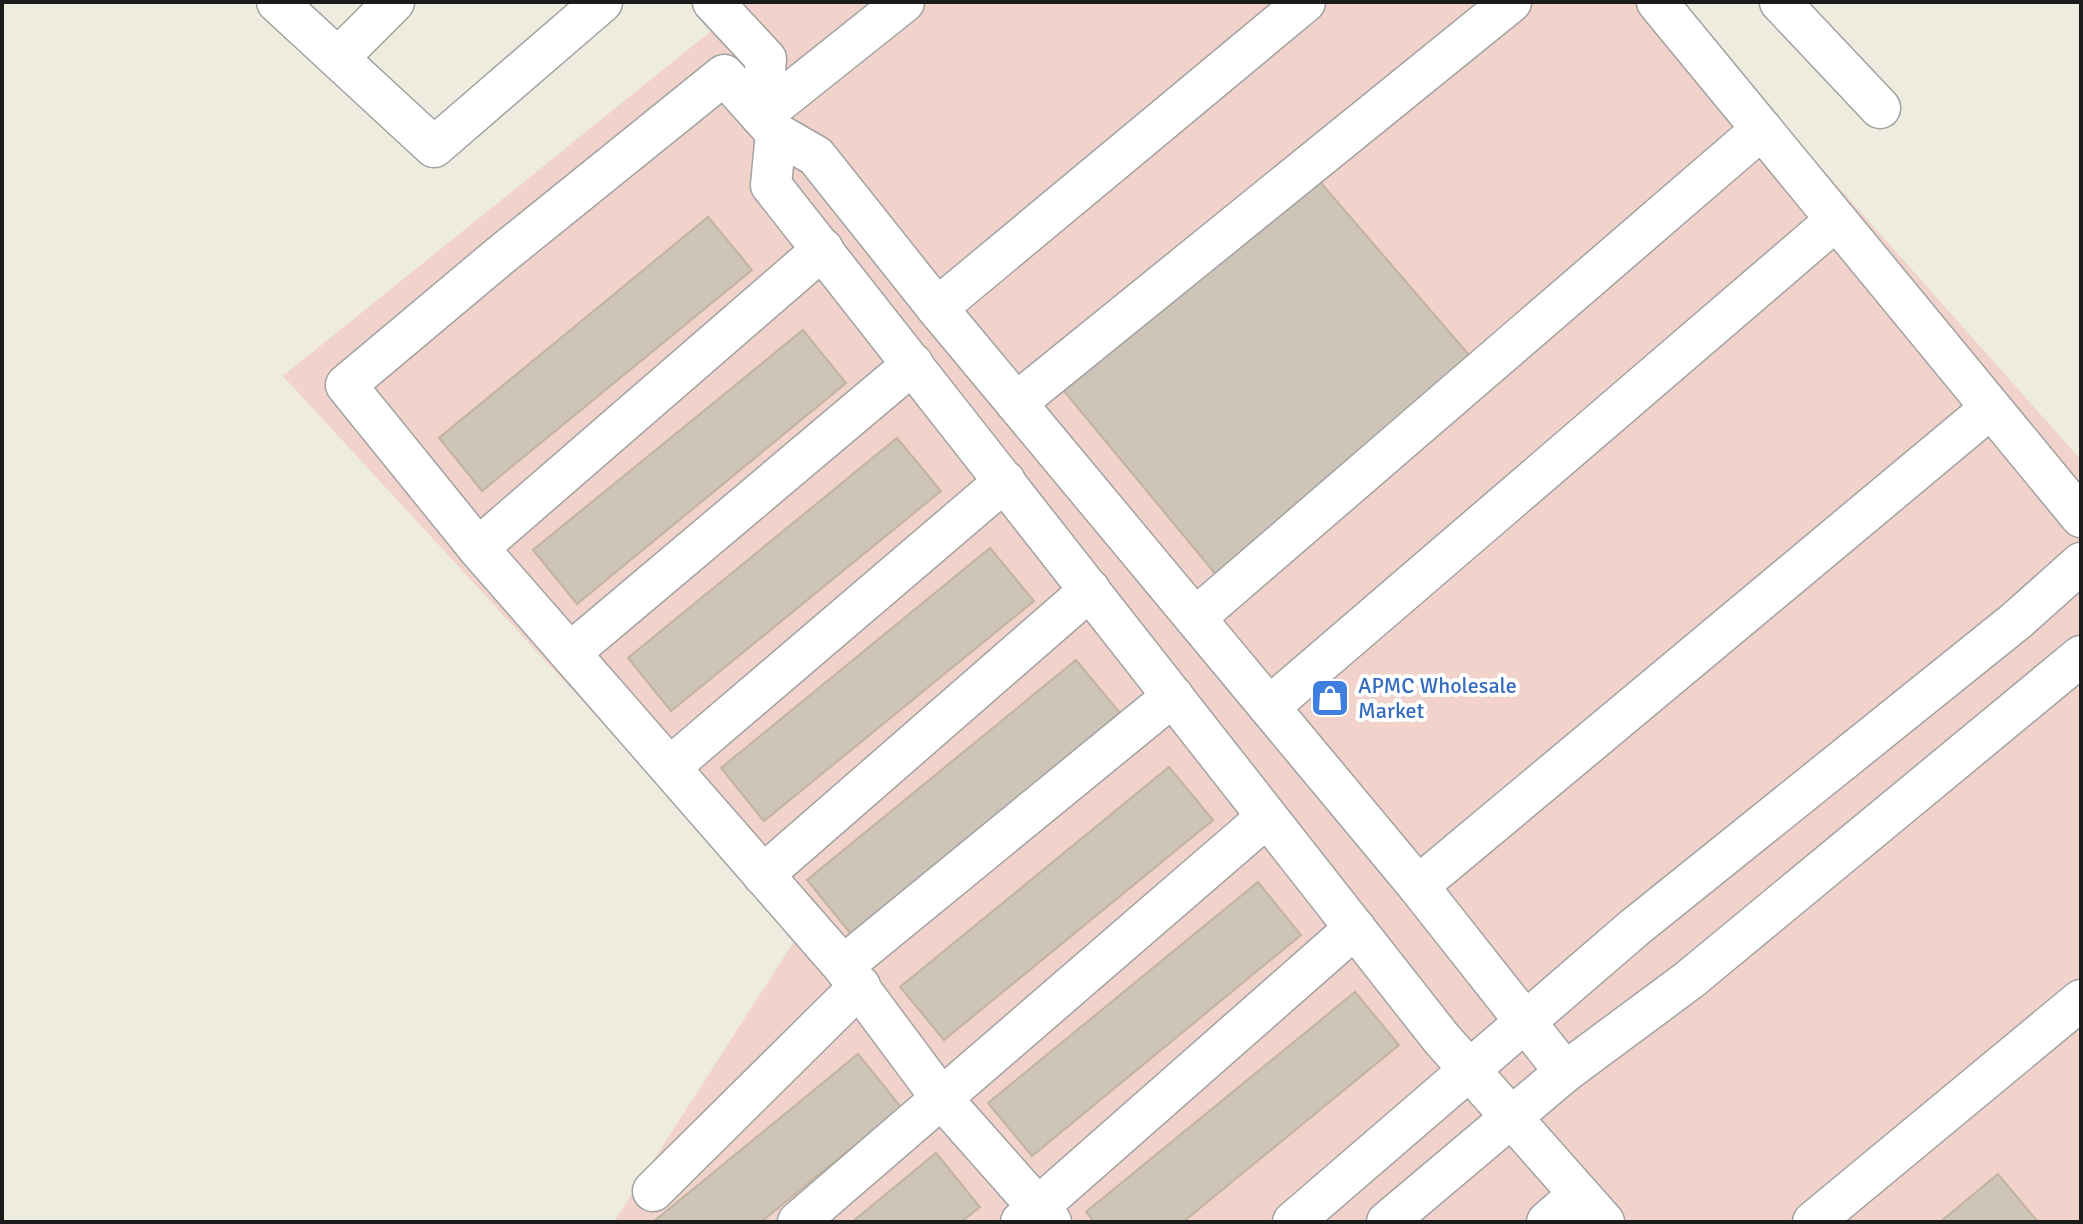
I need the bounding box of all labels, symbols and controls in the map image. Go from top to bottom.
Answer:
place label: APMC Wholesale Market [1358,672,1517,724]
shop icon: APMC Wholesale Market [1309,677,1351,719]

